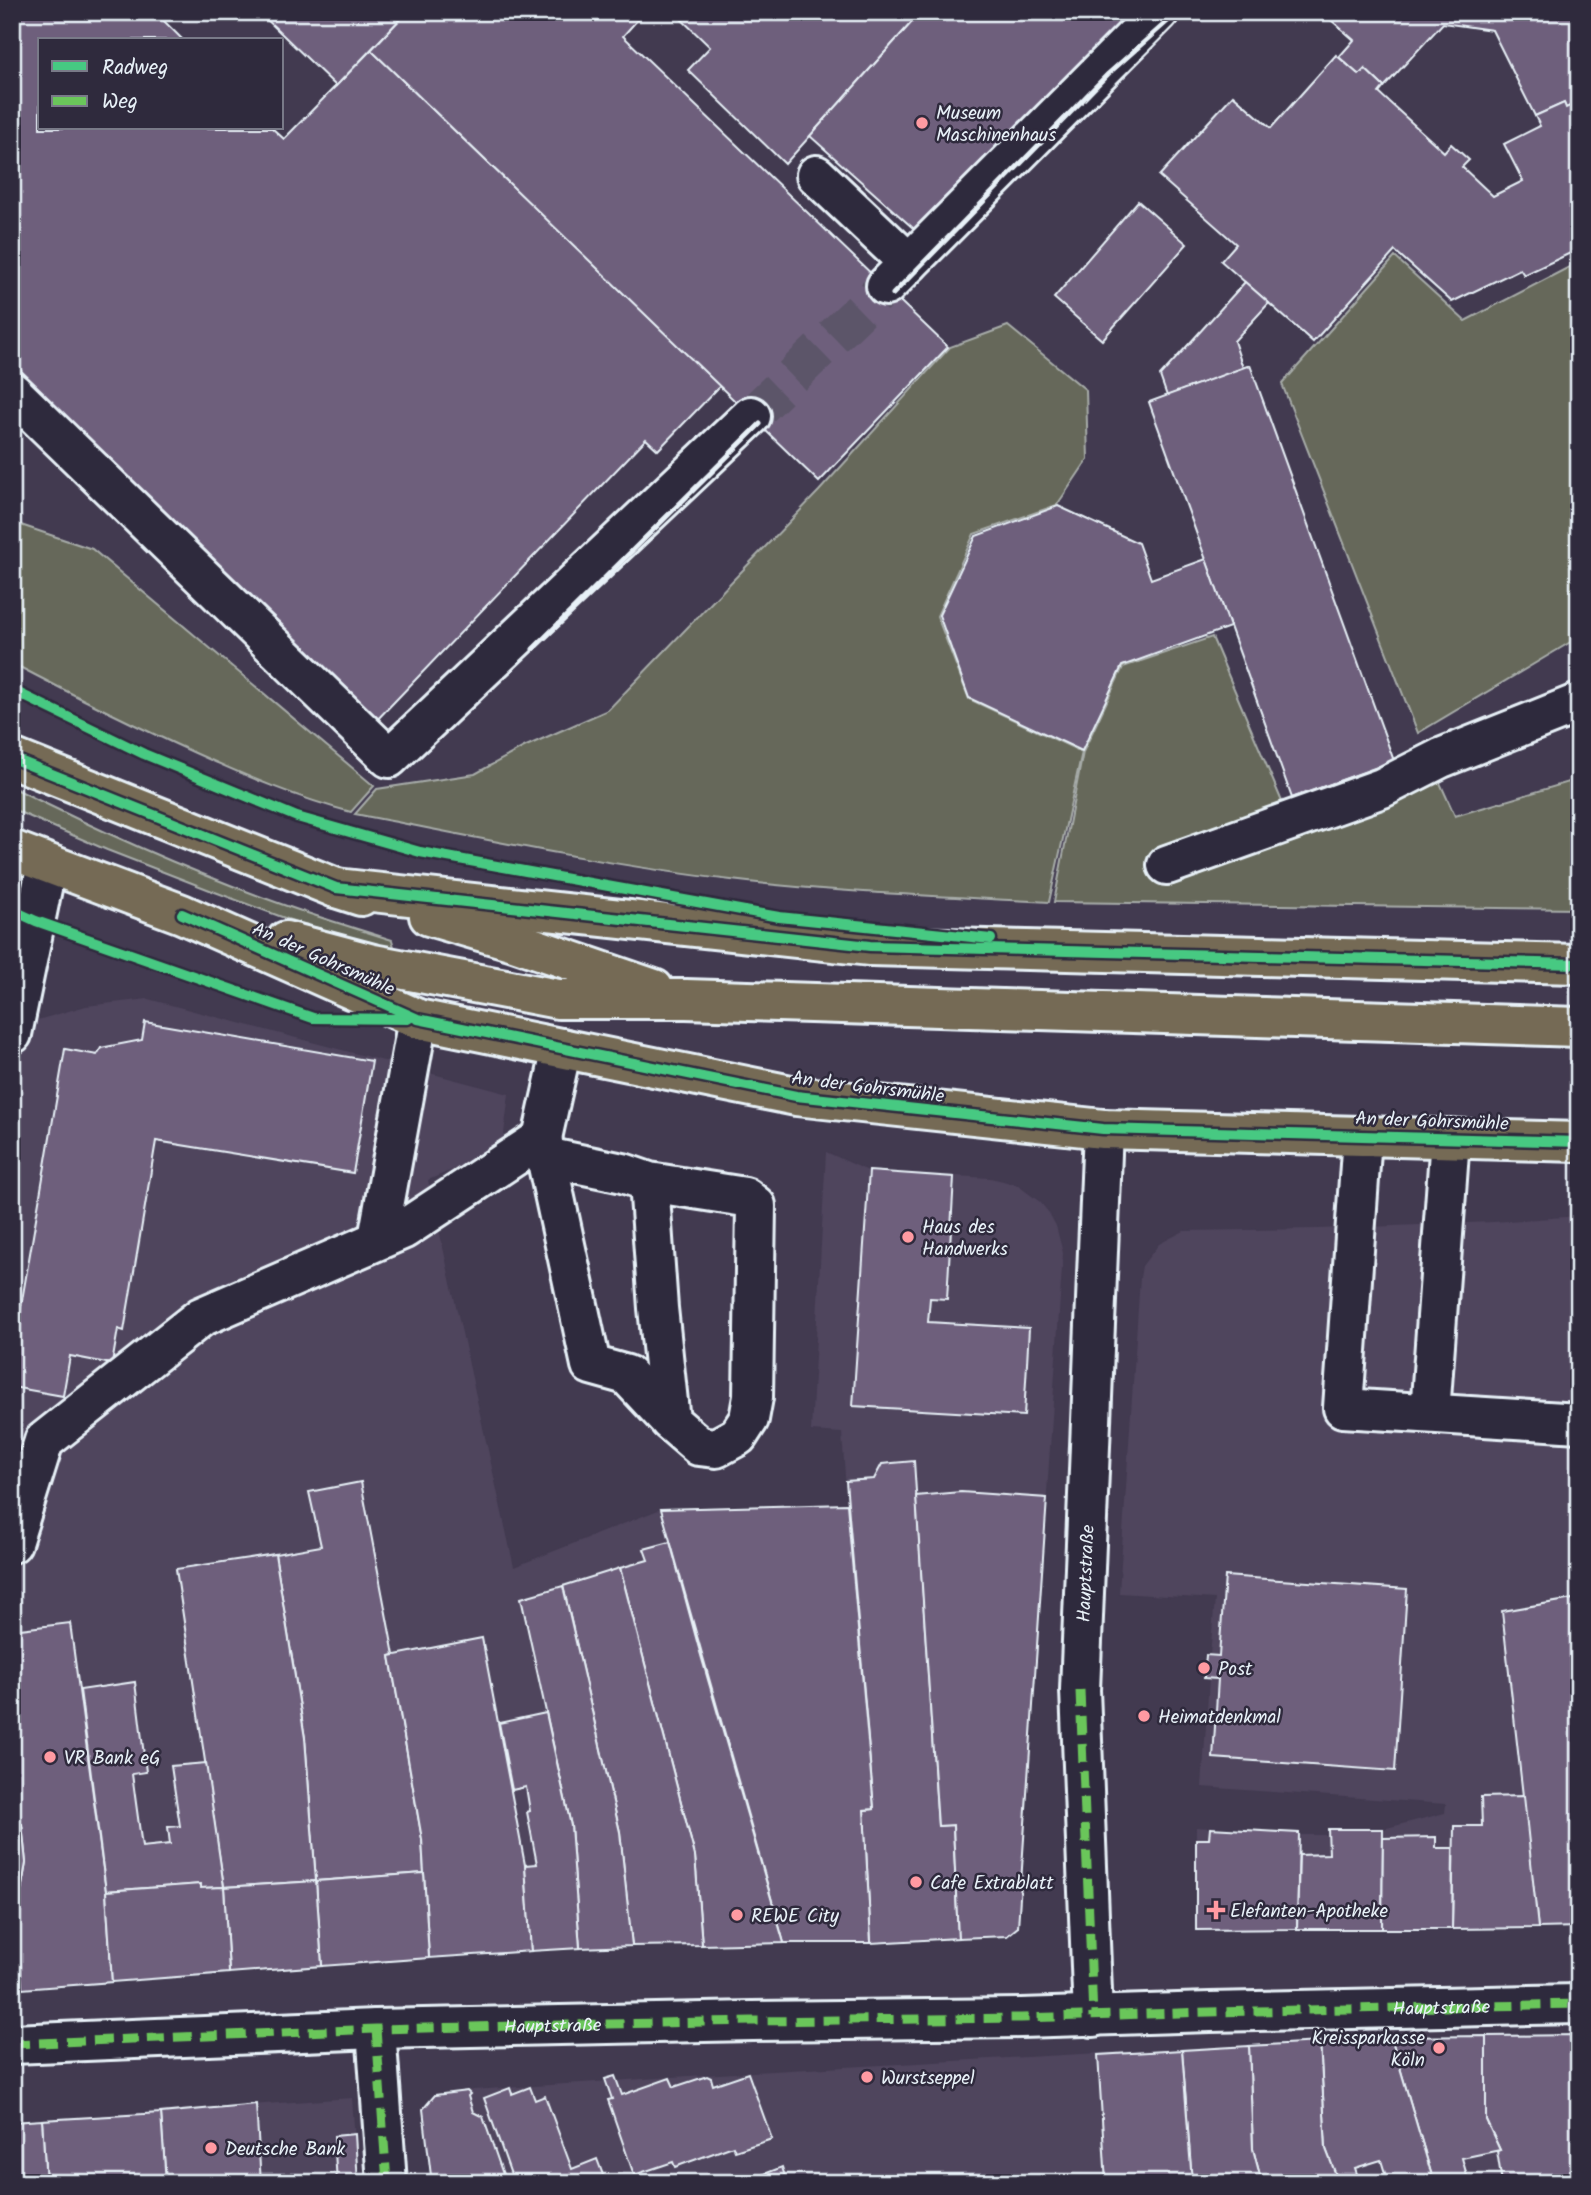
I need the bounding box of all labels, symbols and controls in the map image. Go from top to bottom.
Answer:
legend [38,38,284,130]
text: Radweg [102,52,168,85]
text: Weg [102,86,138,119]
place label: Museum Maschinenhaus [936,99,1056,151]
marker: Museum Maschinenhaus [914,115,930,131]
street label: An der Gohrsmühle [247,915,400,1005]
street label: An der Gohrsmühle [790,1064,946,1112]
street label: An der Gohrsmühle [1355,1104,1510,1140]
place label: Haus des Handwerks [922,1213,1008,1265]
marker: Haus des Handwerks [900,1229,916,1245]
street label: Hauptstraße [1070,1524,1104,1623]
place label: Post [1218,1655,1253,1685]
marker: Post [1196,1660,1212,1676]
place label: Heimatdenkmal [1158,1703,1281,1733]
marker: Heimatdenkmal [1136,1708,1152,1724]
place label: VR Bank eG [64,1744,161,1774]
marker: VR Bank eG [42,1749,58,1765]
place label: Cafe Extrablatt [930,1869,1054,1899]
marker: Cafe Extrablatt [908,1874,924,1890]
place label: Elefanten-Apotheke [1230,1897,1388,1927]
place label: REWE City [751,1902,840,1932]
marker: Elefanten-Apotheke [1208,1902,1224,1918]
marker: REWE City [729,1907,745,1923]
street label: Hauptstraße [1392,1993,1491,2025]
street label: Hauptstraße [504,2011,602,2043]
place label: Kreissparkasse Köln [1311,2024,1425,2076]
marker: Kreissparkasse Köln [1431,2040,1447,2056]
place label: Wurstseppel [881,2064,975,2094]
marker: Wurstseppel [859,2069,875,2085]
place label: Deutsche Bank [225,2135,345,2165]
marker: Deutsche Bank [203,2140,219,2156]

